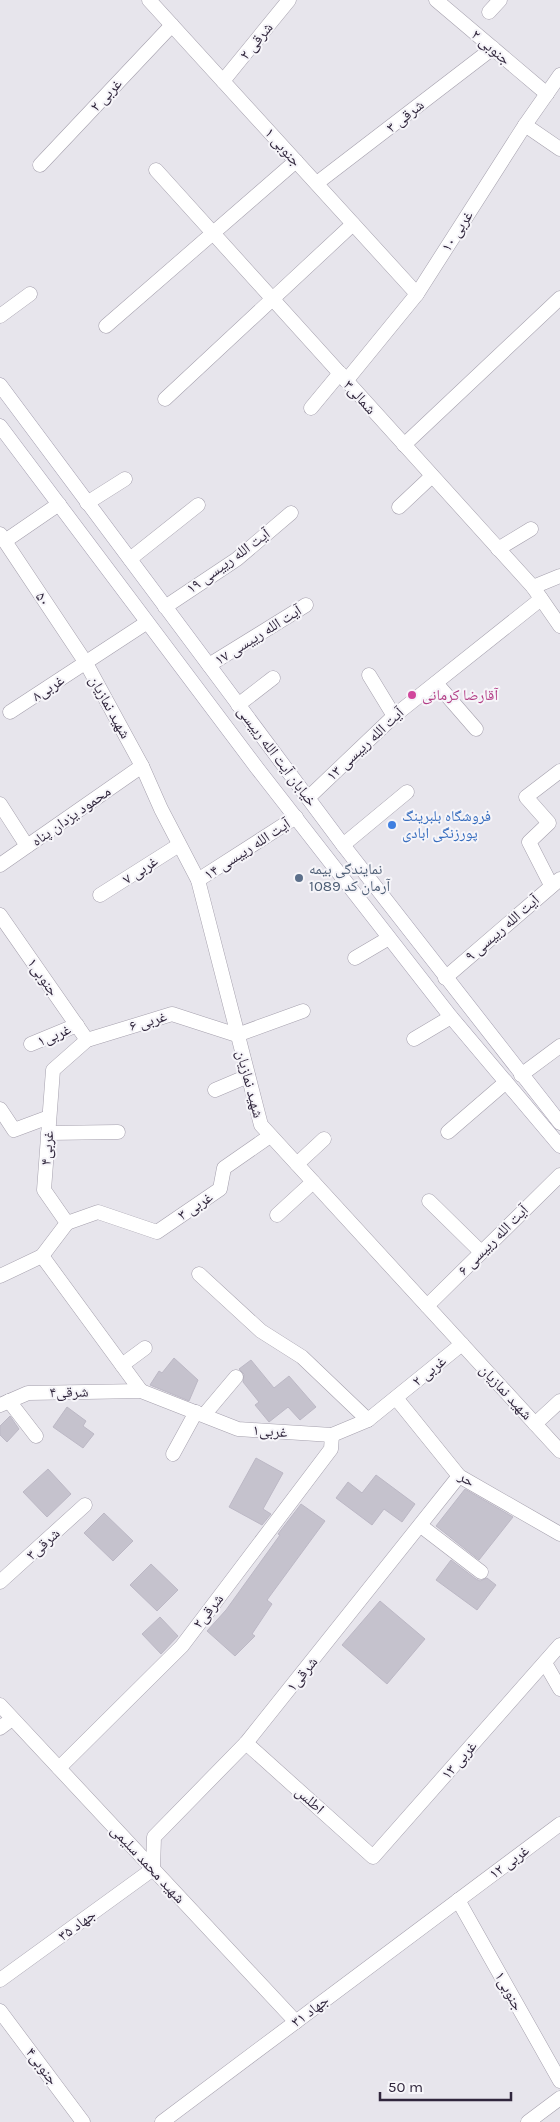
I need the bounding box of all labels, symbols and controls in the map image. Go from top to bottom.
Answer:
street label: شرقی ۲ [236,19,277,64]
street label: جنوبی ۲ [467,25,515,70]
street label: غربی ۲ [86,75,127,116]
street label: شرقی ۳ [383,96,428,137]
street label: جنوبی ۱ [260,124,305,171]
street label: غربی ۱۰ [437,207,478,255]
street label: شمالی۳ [339,376,380,419]
street label: آیت الله رییسی ۱۹ [183,524,275,598]
street label: ۵۰ [32,588,54,610]
street label: آیت الله رییسی ۱۷ [211,601,306,670]
street label: غربی۸ [28,671,68,706]
street label: شهید نمازیان [84,672,135,742]
place label: آقارضا کرمانی [422,686,499,705]
marker: آقارضا کرمانی [406,689,418,701]
street label: خیابان آیت الله رییسی [233,702,321,811]
street label: آیت الله رییسی ۱۳ [323,703,409,785]
street label: محمود یزدان پناه [28,782,115,851]
place label: فروشگاه بلبرینگ پورزنگی ابادی [402,807,491,843]
street label: آیت الله رییسی ۱۴ [201,814,295,884]
marker: فروشگاه بلبرینگ پورزنگی ابادی [386,819,398,831]
street label: غربی ۷ [119,852,162,889]
place label: نمایندگی بیمه آرمان کد 1089 [309,860,391,896]
marker: نمایندگی بیمه آرمان کد 1089 [293,872,305,884]
street label: آیت الله رییسی ۹ [461,890,544,966]
street label: جنوبی۱ [23,955,63,1000]
street label: غربی ۶ [127,1007,170,1036]
street label: غربی۱ [34,1020,74,1051]
street label: شهید نمازیان [231,1048,268,1120]
street label: غربی۴ [37,1129,59,1166]
street label: غربی ۳ [174,1188,217,1225]
street label: آیت الله رییسی ۶ [454,1200,534,1280]
street label: غربی ۲ [408,1352,451,1391]
street label: شهید نمازیان [475,1361,536,1424]
street label: شرقی۴ [49,1383,89,1402]
street label: غربی۱ [252,1421,288,1442]
street label: حر [455,1467,479,1491]
street label: شرقی۳ [22,1524,64,1565]
street label: شرقی۲ [189,1590,228,1633]
street label: شرقی۱ [283,1653,322,1696]
street label: غربی ۱۳ [437,1737,482,1784]
street label: اطلس [291,1782,328,1818]
street label: شهید محمد سلیمی [106,1821,189,1908]
street label: غربی ۱۲ [486,1841,533,1884]
street label: جهاد ۳۵ [55,1905,100,1945]
street label: جنوبی۱ [490,1968,527,2015]
street label: جهاد ۳۱ [288,1991,333,2031]
street label: جنوبی۴ [21,2044,62,2089]
scale bar [380,2070,511,2102]
text: 50 m [388,2078,423,2096]

